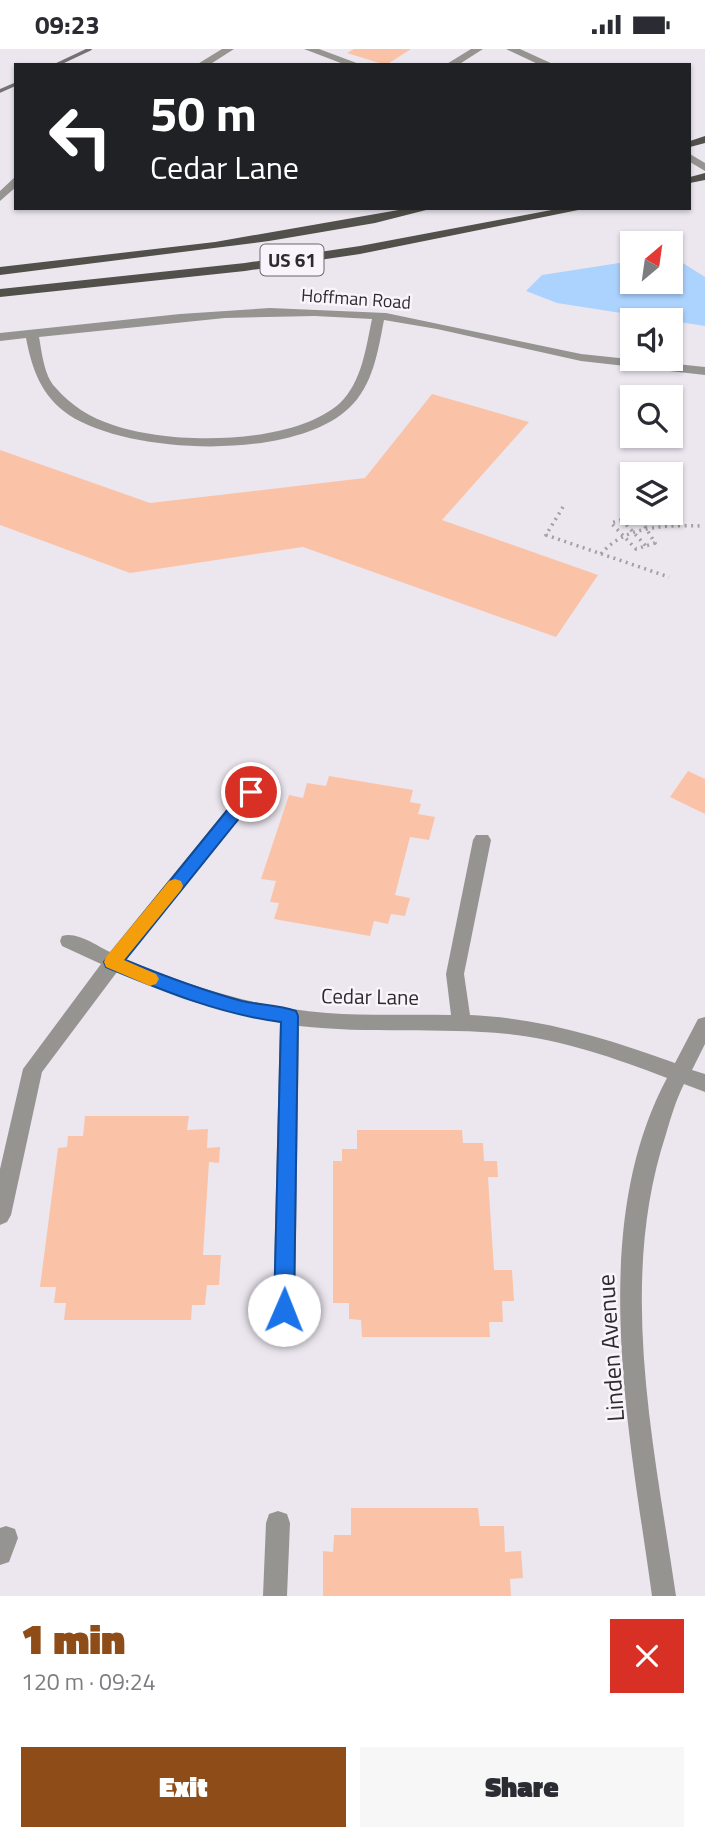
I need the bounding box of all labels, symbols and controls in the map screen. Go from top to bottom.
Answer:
text: 09:23 [35,5,100,44]
text: 50 m [150,75,257,150]
icon: left [35,91,126,182]
text: Cedar Lane [150,143,299,191]
north arrow [620,231,682,294]
map controls [620,231,683,525]
road number: US 61 [260,245,324,275]
street label: Hoffman Road [300,281,412,316]
button: sound [620,308,683,371]
button: search [620,385,683,448]
button: layers [620,462,683,525]
pin [221,762,281,822]
icon: arrive [232,773,270,811]
street label: Cedar Lane [321,979,419,1013]
position arrow [247,1273,321,1347]
street label: Linden Avenue [587,1273,633,1423]
text: 1 min [21,1606,125,1670]
button: close [610,1619,684,1693]
text: 120 m · 09:24 [21,1664,156,1699]
button: Exit [21,1747,346,1827]
button: Share [360,1747,684,1827]

